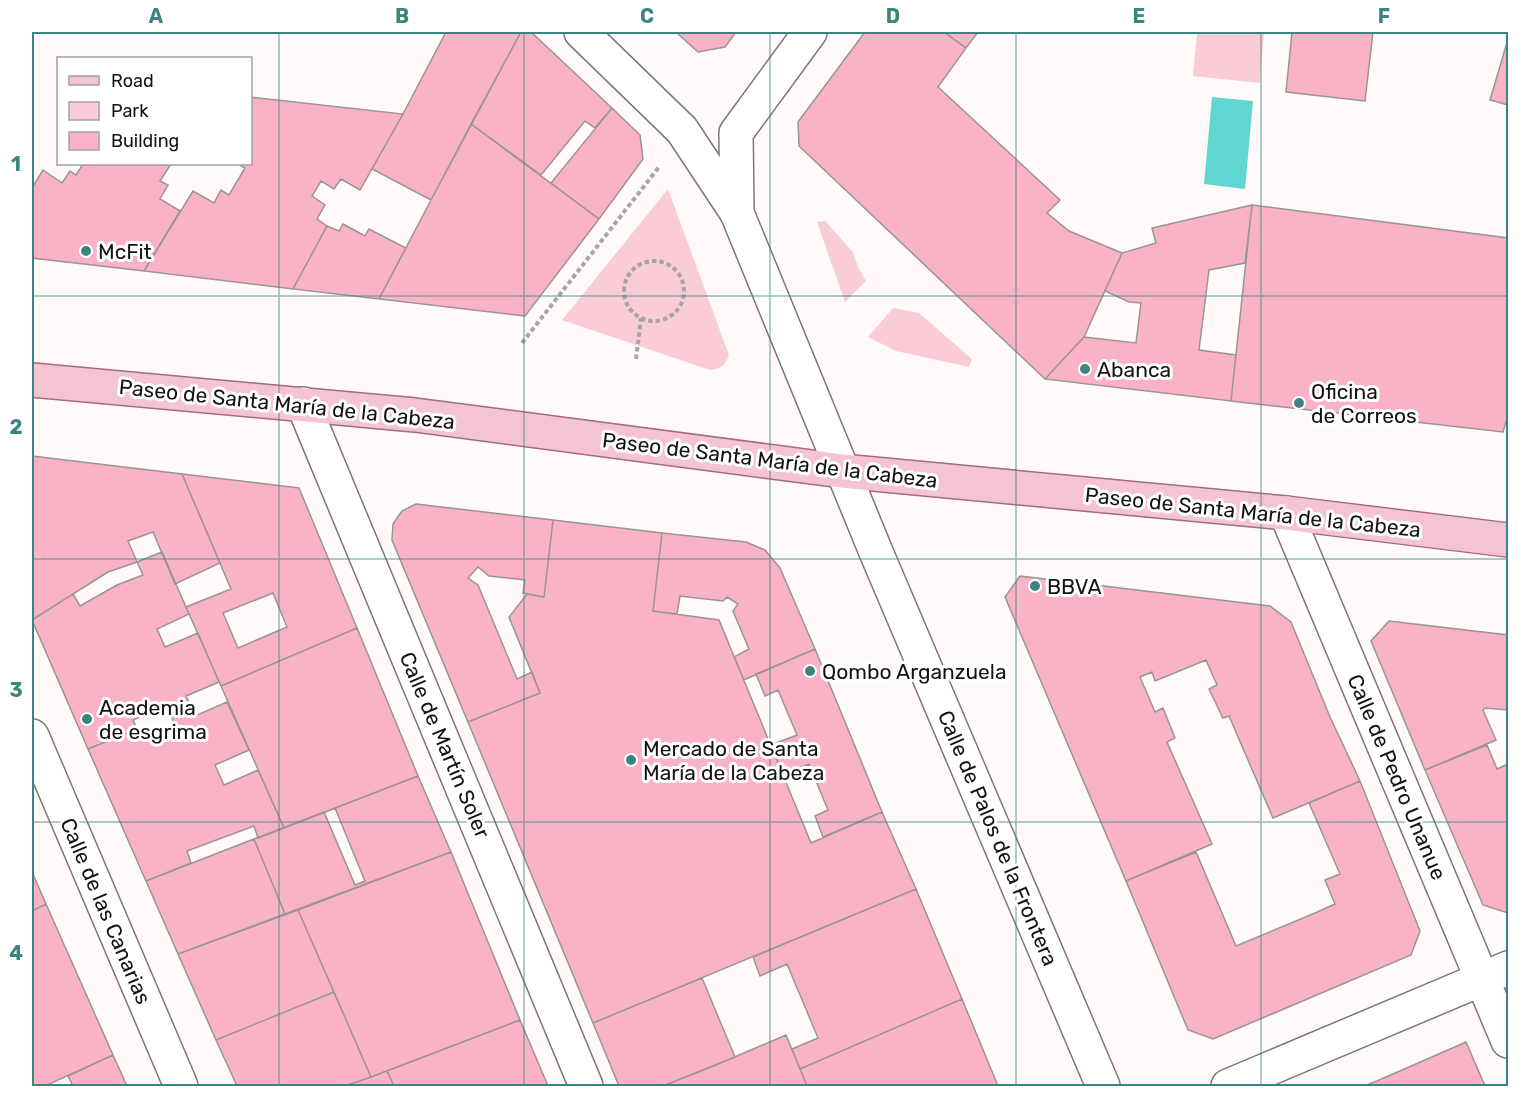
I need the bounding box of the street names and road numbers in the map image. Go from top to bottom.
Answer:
street label: Paseo de Santa María de la Cabeza [118,374,456,434]
street label: Paseo de Santa María de la Cabeza [601,427,939,493]
street label: Paseo de Santa María de la Cabeza [1084,482,1422,542]
street label: Calle de Martín Soler [395,648,495,842]
street label: Calle de Pedro Unanue [1342,670,1452,884]
street label: Calle de Palos de la Frontera [933,707,1063,969]
street label: Calle de las Canarias [55,814,157,1008]

